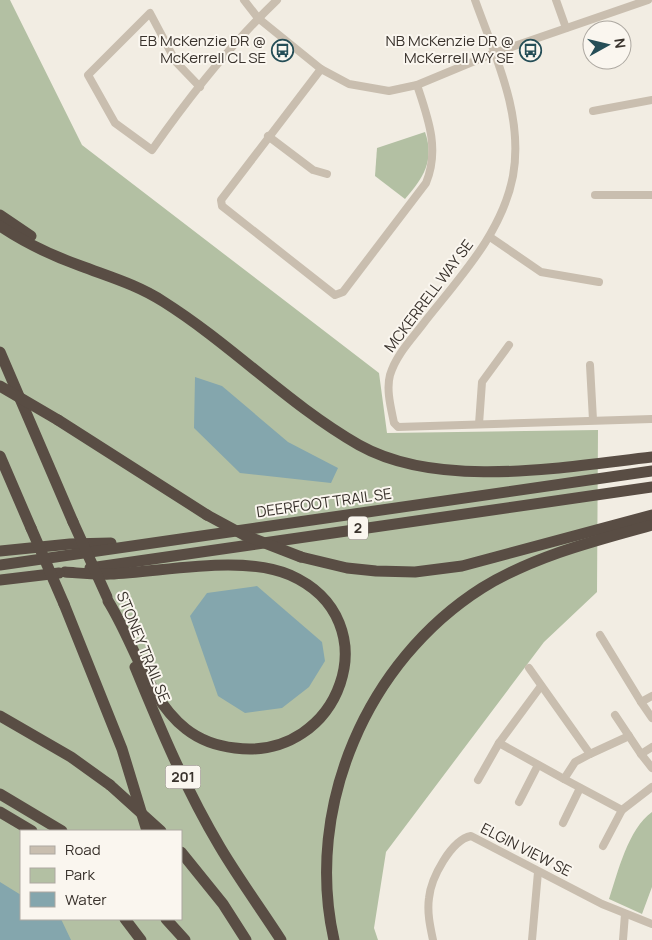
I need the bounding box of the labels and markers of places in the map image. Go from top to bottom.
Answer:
place label: EB McKenzie DR @ McKerrell CL SE [139,30,266,68]
place label: NB McKenzie DR @ McKerrell WY SE [386,30,514,68]
bus stop icon: EB McKenzie DR @ McKerrell CL SE [270,38,294,62]
bus stop icon: NB McKenzie DR @ McKerrell WY SE [518,38,542,62]

